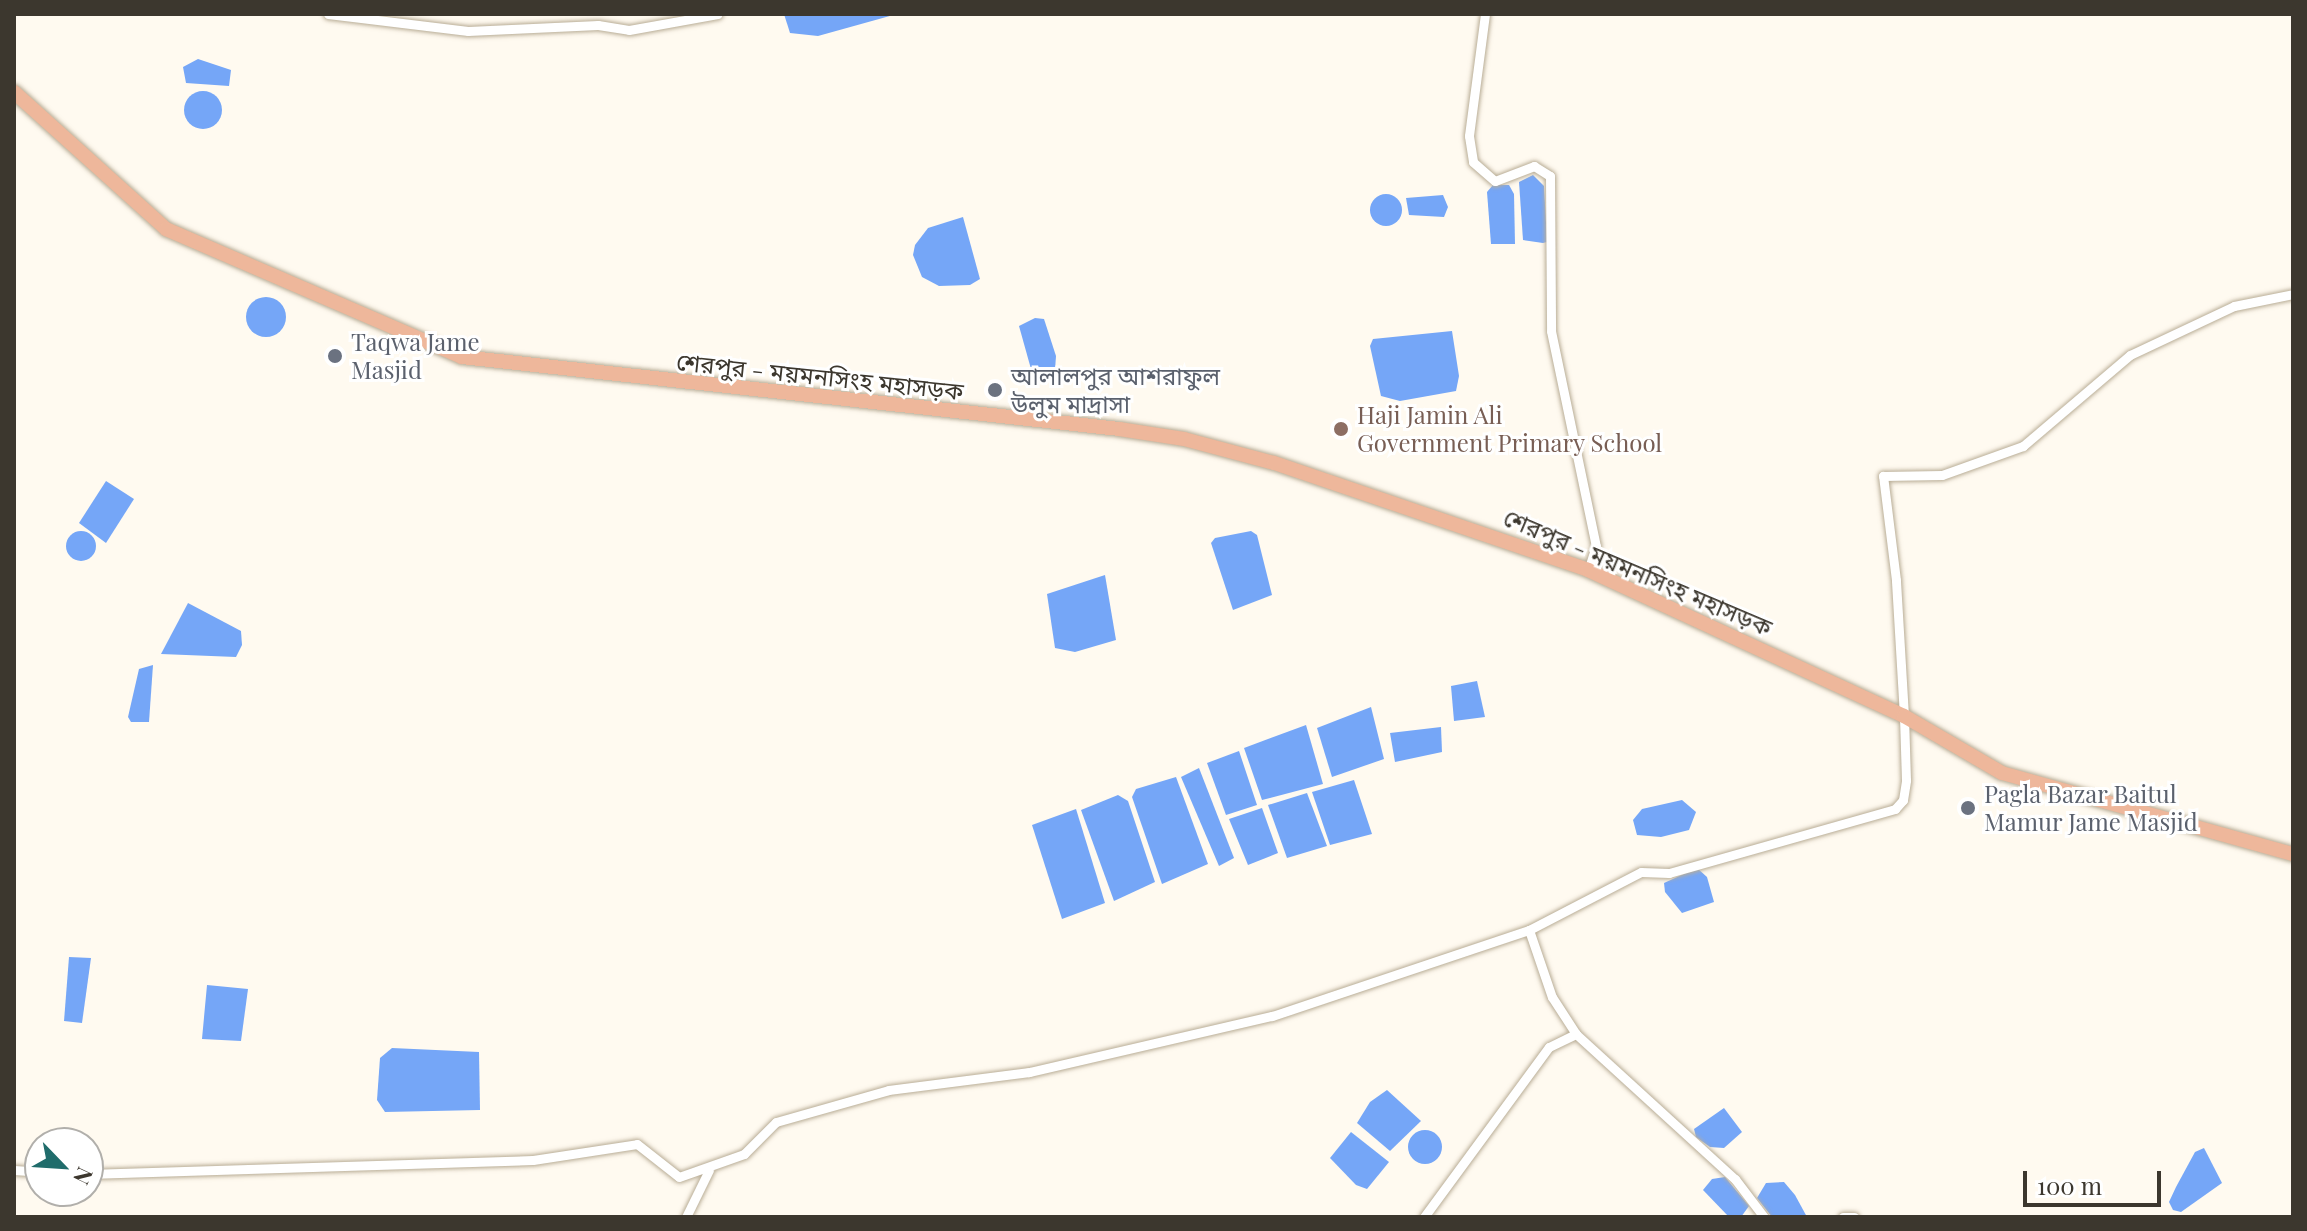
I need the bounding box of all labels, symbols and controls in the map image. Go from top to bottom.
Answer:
place label: Taqwa Jame Masjid [351,328,480,384]
marker: Taqwa Jame Masjid [326,347,344,365]
street label: শেরপুর - ময়মনসিংহ মহাসড়ক [675,347,965,405]
place label: আলালপুর আশরাফুল উলুম মাদ্রাসা [1011,362,1220,418]
marker: আলালপুর আশরাফুল উলুম মাদ্রাসা [986,381,1004,399]
place label: Haji Jamin Ali Government Primary School [1357,401,1663,457]
marker: Haji Jamin Ali Government Primary School [1332,420,1350,438]
street label: শেরপুর - ময়মনসিংহ মহাসড়ক [1500,502,1776,642]
place label: Pagla Bazar Baitul Mamur Jame Masjid [1984,780,2198,836]
marker: Pagla Bazar Baitul Mamur Jame Masjid [1959,799,1977,817]
north arrow [24,1127,104,1207]
scale bar [2027,1155,2165,1205]
text: N [67,1163,101,1190]
text: 100 m [2037,1169,2102,1201]

